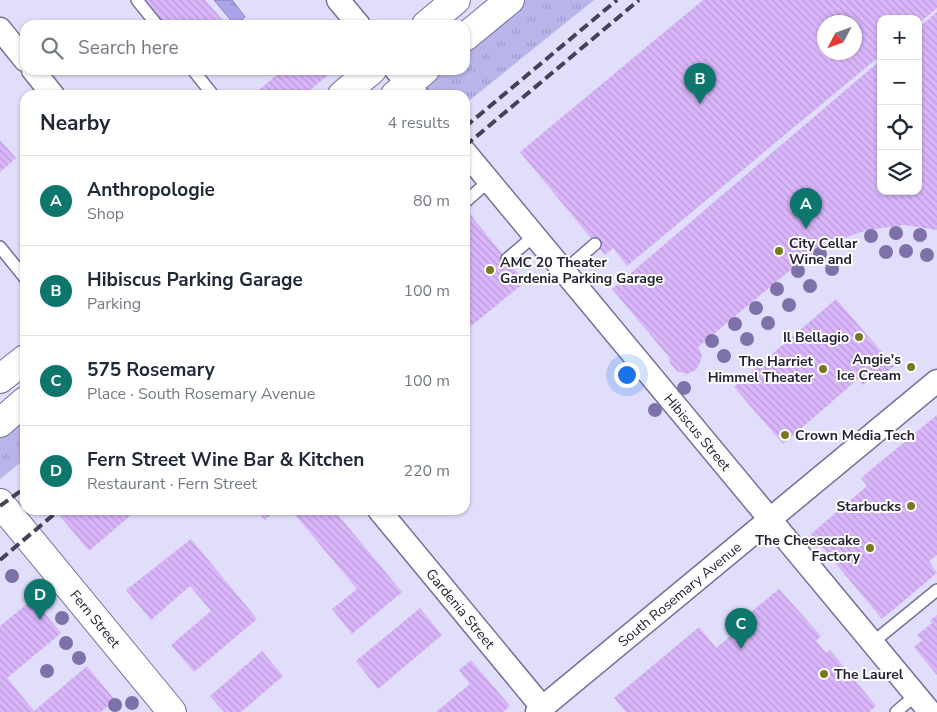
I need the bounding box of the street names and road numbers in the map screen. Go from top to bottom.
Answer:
street label: Hibiscus Street [659,390,735,475]
street label: South Rosemary Avenue [614,538,746,651]
street label: Gardenia Street [421,565,499,653]
street label: Fern Street [65,586,124,652]

